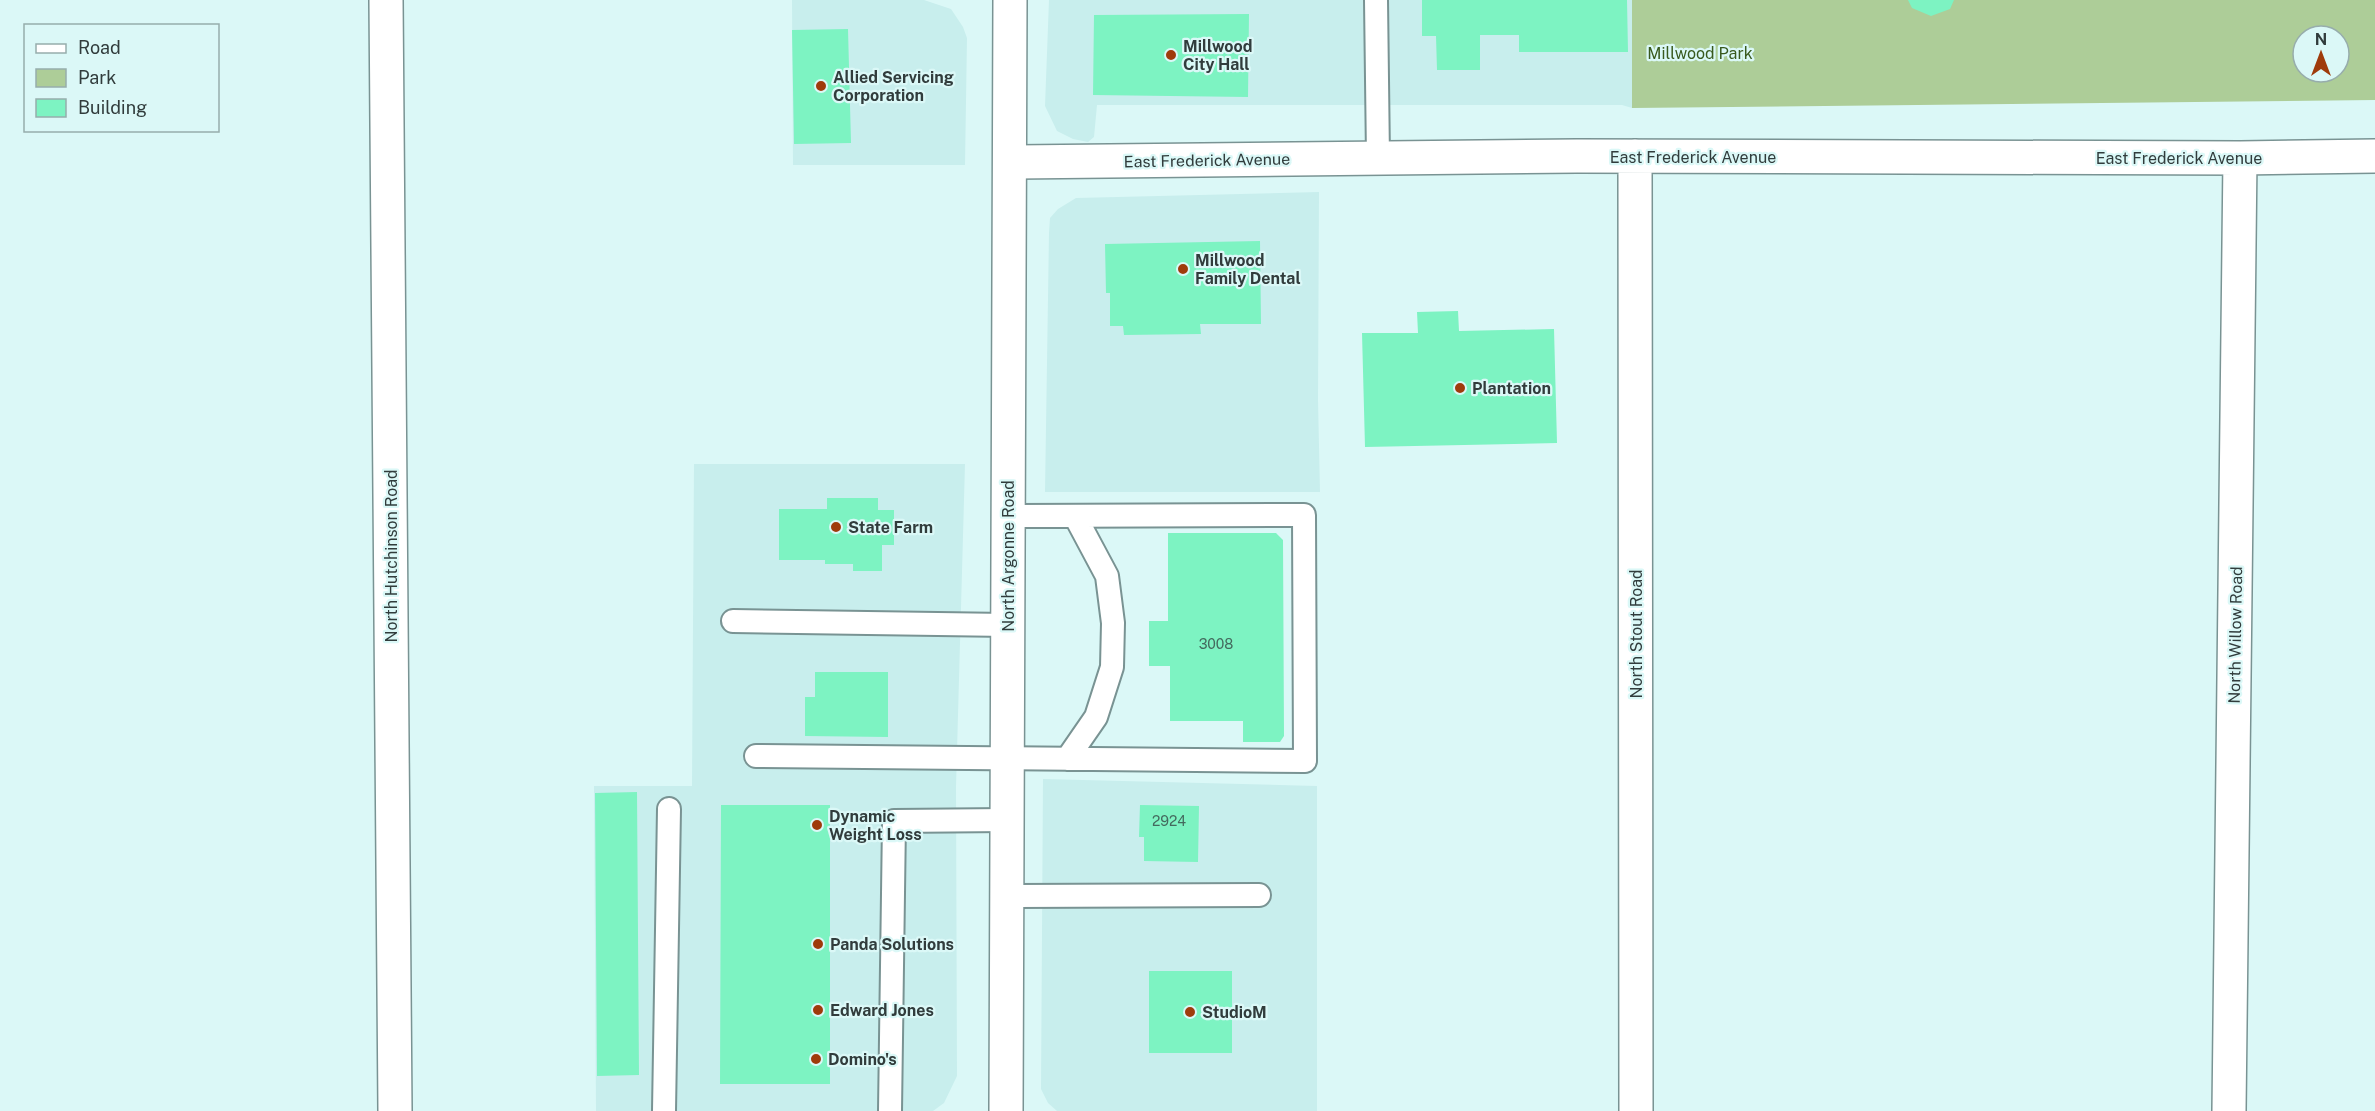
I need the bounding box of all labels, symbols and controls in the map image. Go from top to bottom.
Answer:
legend [24,24,219,132]
north arrow [2291,24,2351,84]
text: N [2315,30,2327,49]
text: Road [78,37,121,58]
place label: Millwood City Hall [1183,37,1252,74]
park label: Millwood Park [1647,44,1753,63]
marker: Millwood City Hall [1164,48,1178,62]
text: Park [78,67,116,88]
place label: Allied Servicing Corporation [833,68,954,105]
marker: Allied Servicing Corporation [814,79,828,93]
text: Building [78,97,147,118]
street label: East Frederick Avenue [1610,148,1776,167]
street label: East Frederick Avenue [2096,149,2262,168]
street label: East Frederick Avenue [1124,150,1290,171]
place label: Millwood Family Dental [1195,251,1301,288]
marker: Millwood Family Dental [1176,262,1190,276]
place label: Plantation [1472,379,1551,398]
marker: Plantation [1453,381,1467,395]
street label: North Hutchinson Road [382,469,401,643]
street label: North Argonne Road [999,480,1018,632]
place label: State Farm [848,518,933,537]
marker: State Farm [829,520,843,534]
street label: North Willow Road [2225,566,2246,704]
street label: North Stout Road [1627,569,1646,699]
house number: 3008 [1199,636,1233,652]
place label: Dynamic Weight Loss [829,807,922,844]
house number: 2924 [1152,813,1186,829]
marker: Dynamic Weight Loss [810,818,824,832]
place label: Panda Solutions [830,935,954,954]
marker: Panda Solutions [811,937,825,951]
place label: Edward Jones [830,1001,934,1020]
marker: Edward Jones [811,1003,825,1017]
place label: StudioM [1202,1003,1267,1022]
marker: StudioM [1183,1005,1197,1019]
place label: Domino's [828,1050,897,1069]
marker: Domino's [809,1052,823,1066]

